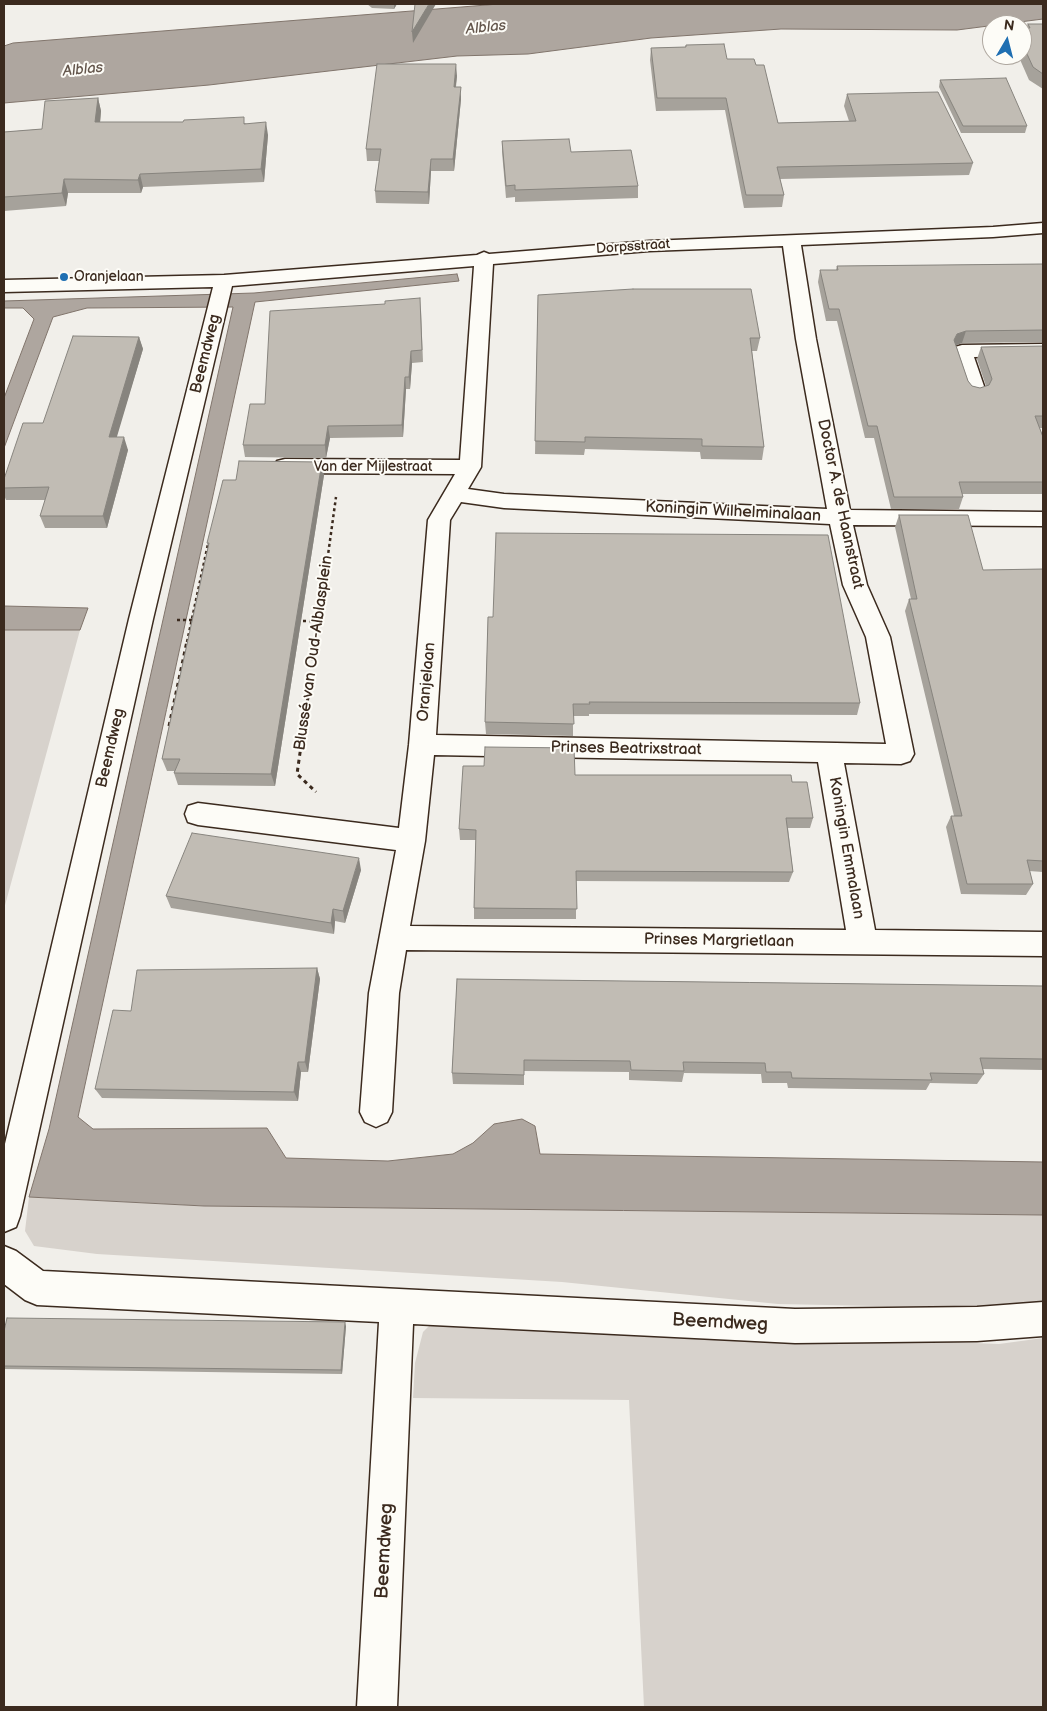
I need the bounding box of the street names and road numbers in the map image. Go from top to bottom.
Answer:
street label: Dorpsstraat [595,236,671,258]
street label: Beemdweg [187,312,225,396]
street label: Doctor A. de Haanstraat [813,417,867,591]
street label: Van der Mijlestraat [314,459,432,475]
street label: Koningin Wilhelminalaan [645,498,821,526]
street label: Blussé van Oud-Alblasplein [291,554,337,752]
street label: Oranjelaan [414,642,440,722]
street label: Beemdweg [93,706,129,790]
street label: Prinses Beatrixstraat [550,738,702,760]
street label: Koningin Emmalaan [824,775,868,921]
street label: Prinses Margrietlaan [644,930,794,952]
street label: Beemdweg [671,1309,769,1337]
street label: Beemdweg [371,1502,399,1600]

